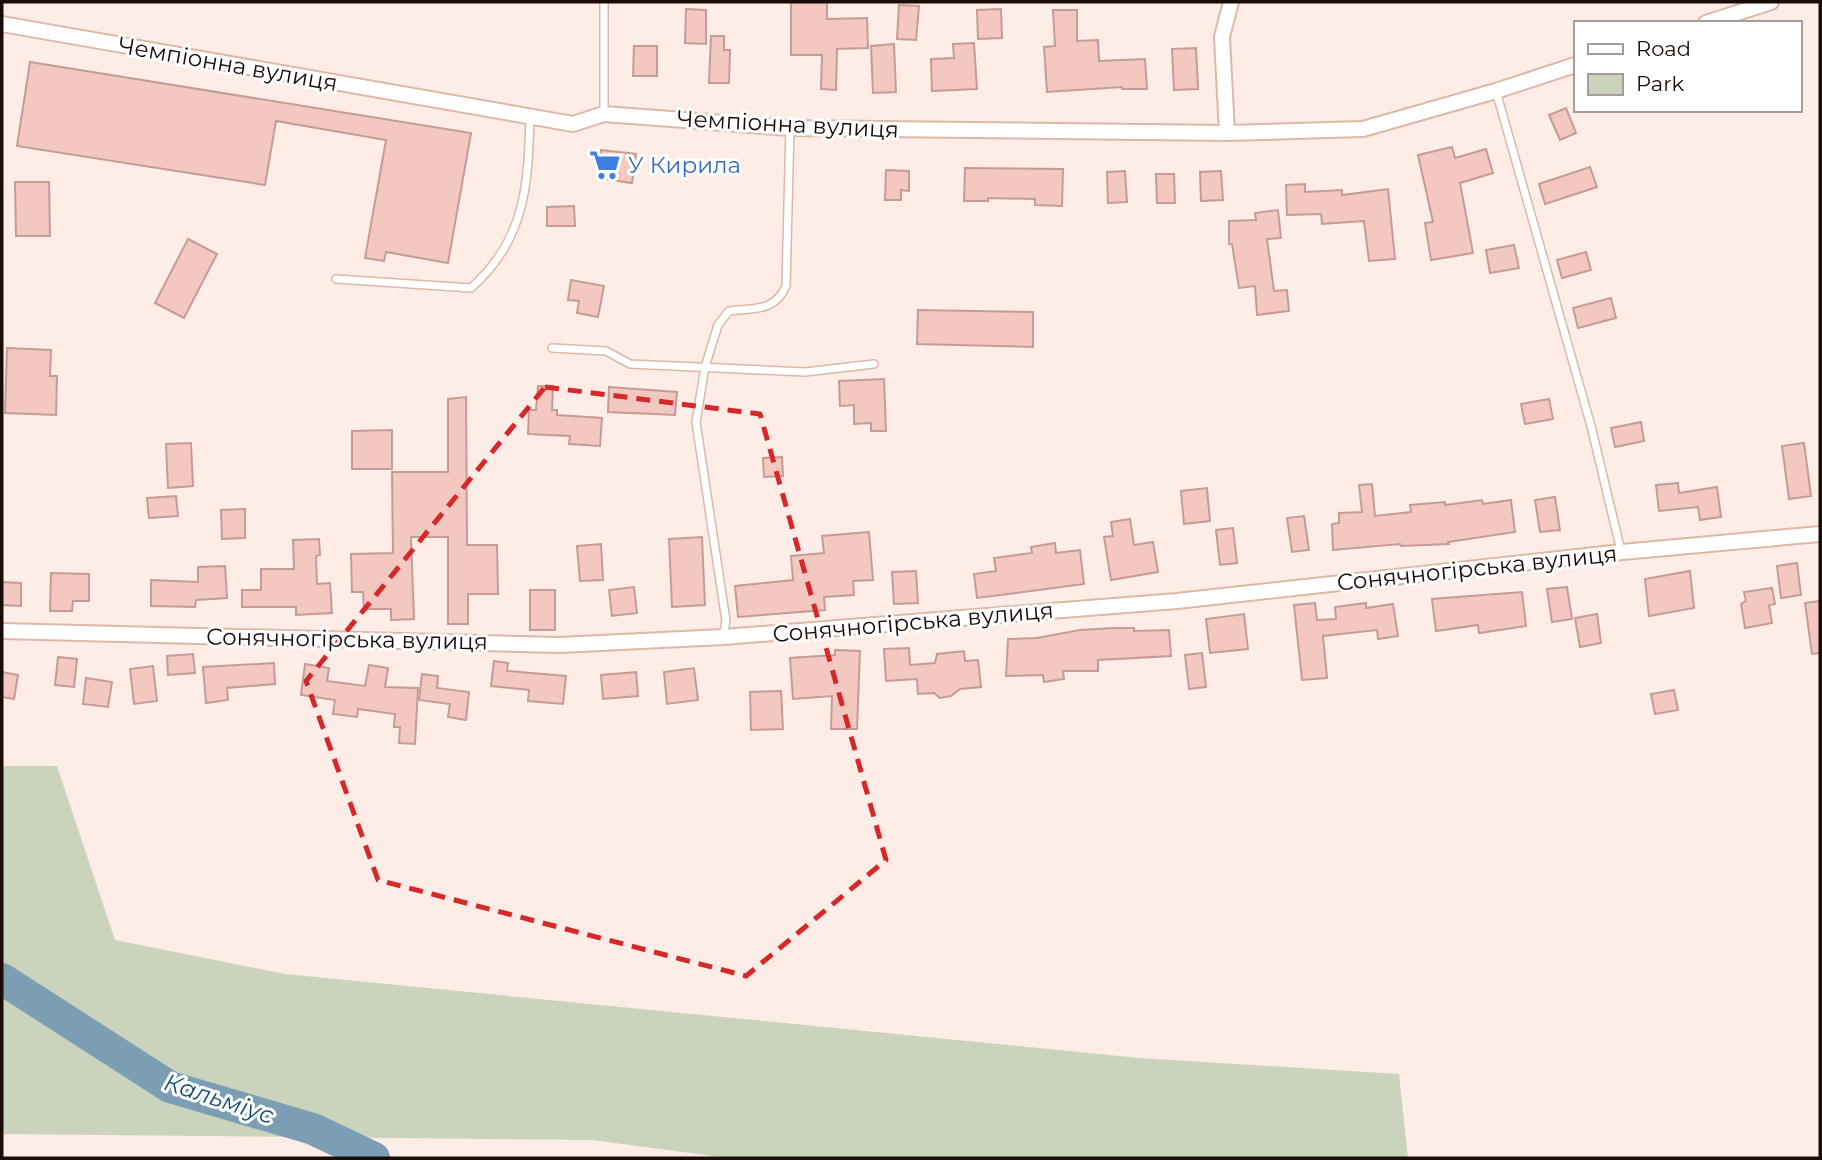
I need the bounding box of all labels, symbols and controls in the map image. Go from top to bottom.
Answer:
legend [1574,21,1801,112]
street label: Чемпіонна вулиця [116,31,340,97]
text: Road [1636,36,1691,61]
text: Park [1636,71,1684,96]
street label: Чемпіонна вулиця [676,104,900,144]
supermarket icon: У Кирила [588,148,622,182]
place label: У Кирила [628,151,741,179]
street label: Сонячногірська вулиця [1335,539,1619,597]
street label: Сонячногірська вулиця [771,596,1055,648]
street label: Сонячногірська вулиця [206,623,488,655]
water label: Кальміус [161,1067,278,1130]

